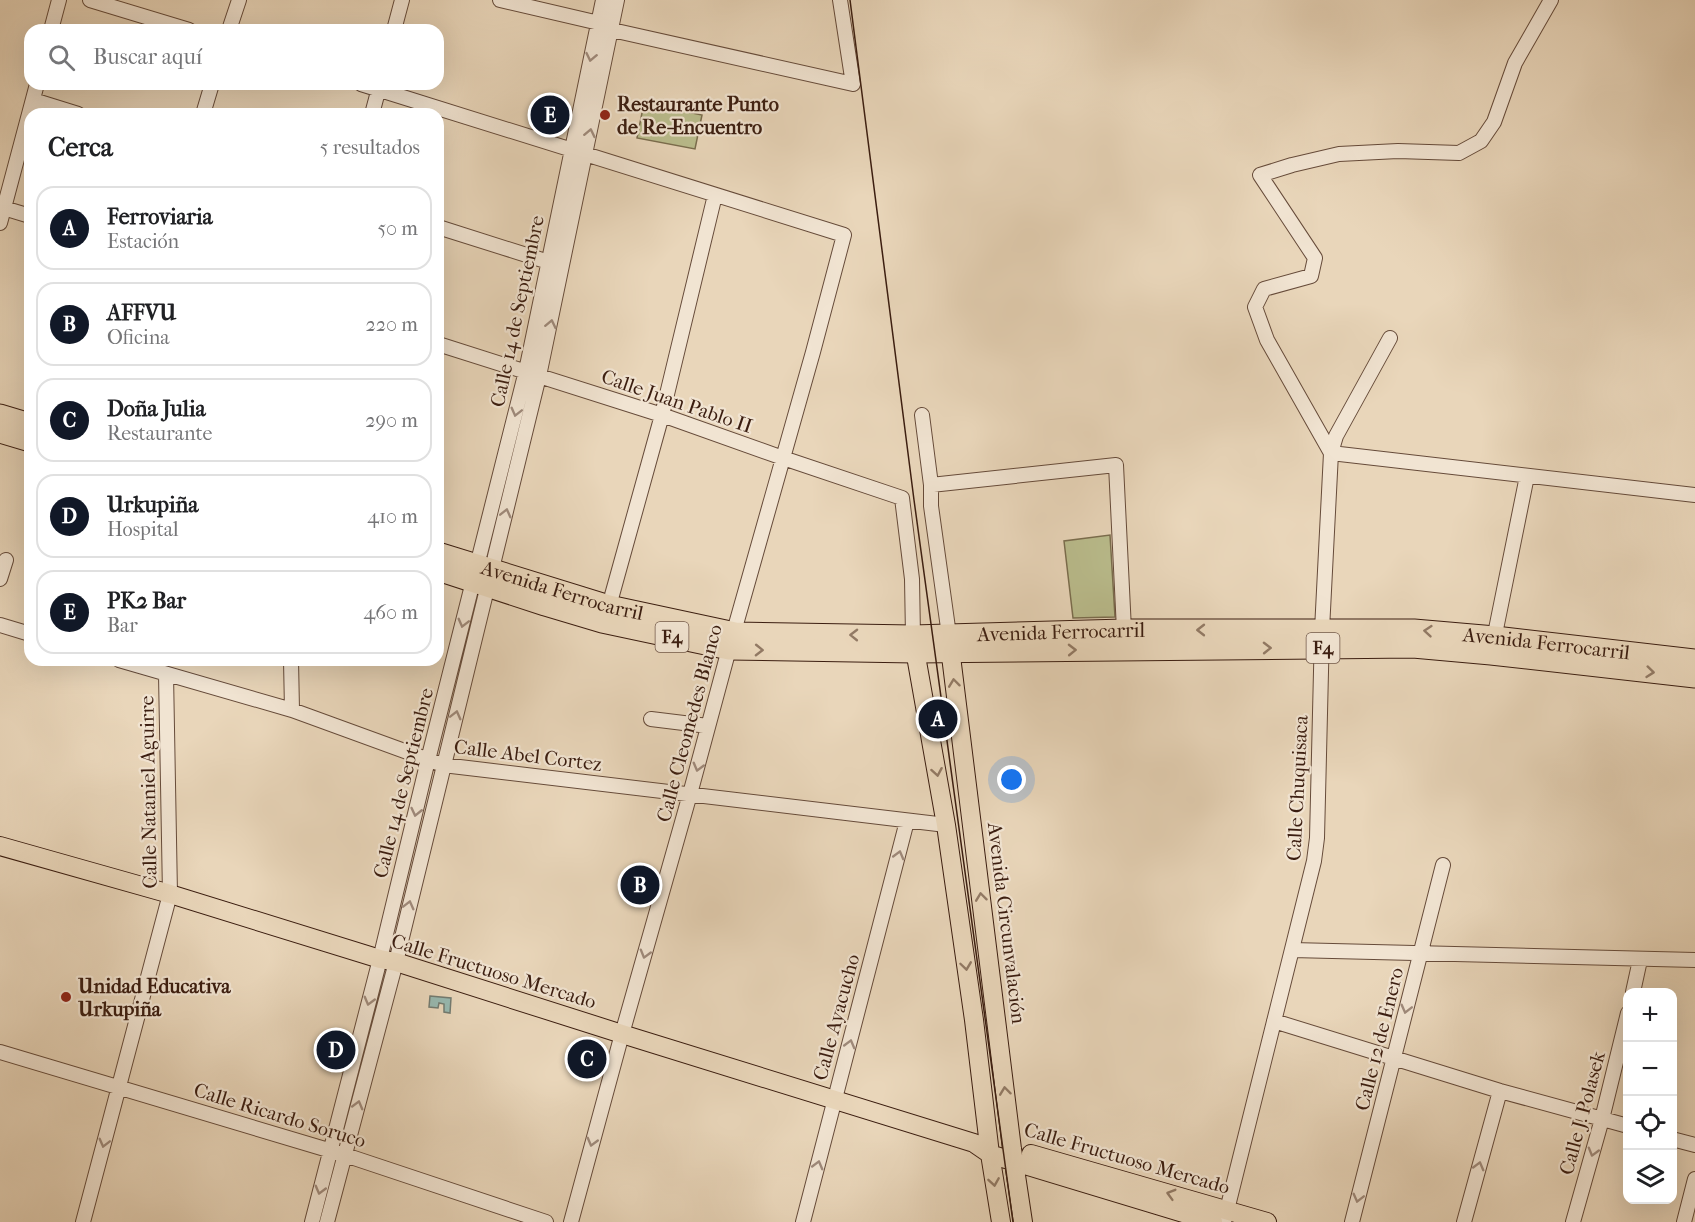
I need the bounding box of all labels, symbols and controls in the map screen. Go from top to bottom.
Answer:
search box [24,24,444,90]
icon: search [45,41,78,74]
text: Buscar aquí [93,44,202,70]
one-way arrow [585,52,598,62]
pin: E [530,92,570,138]
place label: Restaurante Punto de Re-Encuentro [617,93,779,139]
marker: Restaurante Punto de Re-Encuentro [598,108,612,122]
one-way arrow [583,128,596,138]
text: Cerca [48,132,113,163]
text: 5 resultados [320,136,420,159]
text: Ferroviaria [107,204,213,230]
street label: Calle 14 de Septiembre [486,213,549,409]
text: A [63,217,76,240]
text: 50 m [377,217,418,240]
text: Estación [107,230,179,253]
text: AFFVU [107,300,176,326]
text: B [63,313,76,336]
text: 220 m [365,313,418,336]
one-way arrow [543,319,556,329]
text: Oficina [107,326,170,349]
street label: Calle Juan Pablo II [598,365,756,438]
text: Doña Julia [107,396,206,422]
one-way arrow [510,407,523,417]
text: C [63,409,76,432]
text: 290 m [365,409,418,432]
text: Restaurante [107,422,212,445]
text: Urkupiña [107,492,198,518]
text: D [62,505,77,528]
text: 410 m [367,505,418,528]
one-way arrow [498,509,511,519]
text: Hospital [107,518,179,541]
street label: Avenida Ferrocarril [477,556,646,625]
text: PK2 Bar [107,588,186,614]
text: E [63,601,76,624]
text: 460 m [363,601,418,624]
text: Bar [107,614,138,637]
one-way arrow [458,617,470,628]
street label: Avenida Ferrocarril [976,619,1145,646]
street label: Calle Cleomedes Blanco [652,622,727,825]
road number: F4 [656,622,688,652]
street label: Avenida Ferrocarril [1461,623,1632,664]
one-way arrow [1196,624,1205,636]
one-way arrow [1424,625,1433,638]
one-way arrow [850,629,859,641]
road number: F4 [1306,633,1340,663]
one-way arrow [1262,642,1271,654]
one-way arrow [754,644,763,656]
one-way arrow [1067,644,1076,656]
one-way arrow [1645,665,1654,677]
one-way arrow [949,678,961,688]
street label: Calle 14 de Septiembre [369,686,438,881]
street label: Calle Nataniel Aguirre [135,695,162,889]
pin: A [918,696,958,742]
one-way arrow [448,711,461,721]
street label: Calle Chuquisaca [1282,714,1313,861]
street label: Calle Abel Cortez [453,735,603,776]
one-way arrow [692,761,705,771]
your location [997,765,1026,794]
one-way arrow [930,767,942,776]
one-way arrow [410,807,423,817]
street label: Avenida Circunvalación [983,820,1030,1026]
one-way arrow [891,850,904,860]
pin: B [620,862,660,908]
one-way arrow [975,893,987,902]
one-way arrow [402,900,415,910]
street label: Calle Fructuoso Mercado [389,929,599,1014]
one-way arrow [639,949,652,959]
street label: Calle Ayacucho [809,952,864,1083]
one-way arrow [960,962,972,971]
street label: Calle 12 de Enero [1351,965,1408,1113]
place label: Unidad Educativa Urkupiña [77,975,231,1021]
map controls [1623,988,1677,1204]
button: + [1623,988,1677,1042]
marker: Unidad Educativa Urkupiña [59,990,73,1004]
one-way arrow [364,996,377,1006]
one-way arrow [1401,1004,1414,1014]
pin: D [316,1028,356,1072]
pin: C [568,1036,606,1082]
one-way arrow [842,1039,855,1049]
button: − [1623,1042,1677,1096]
street label: Calle J. Polasek [1555,1048,1610,1177]
street label: Calle Ricardo Soruco [191,1078,369,1153]
one-way arrow [999,1086,1011,1096]
button: locate [1623,1096,1677,1150]
one-way arrow [351,1100,363,1110]
street label: Calle Fructuoso Mercado [1021,1118,1232,1199]
one-way arrow [587,1137,600,1147]
one-way arrow [98,1138,111,1148]
one-way arrow [1588,1146,1600,1156]
button: layers [1623,1150,1677,1204]
one-way arrow [811,1161,823,1171]
one-way arrow [1472,1161,1485,1171]
one-way arrow [988,1178,1000,1187]
one-way arrow [315,1184,327,1195]
one-way arrow [1166,1189,1177,1201]
one-way arrow [1353,1192,1365,1203]

